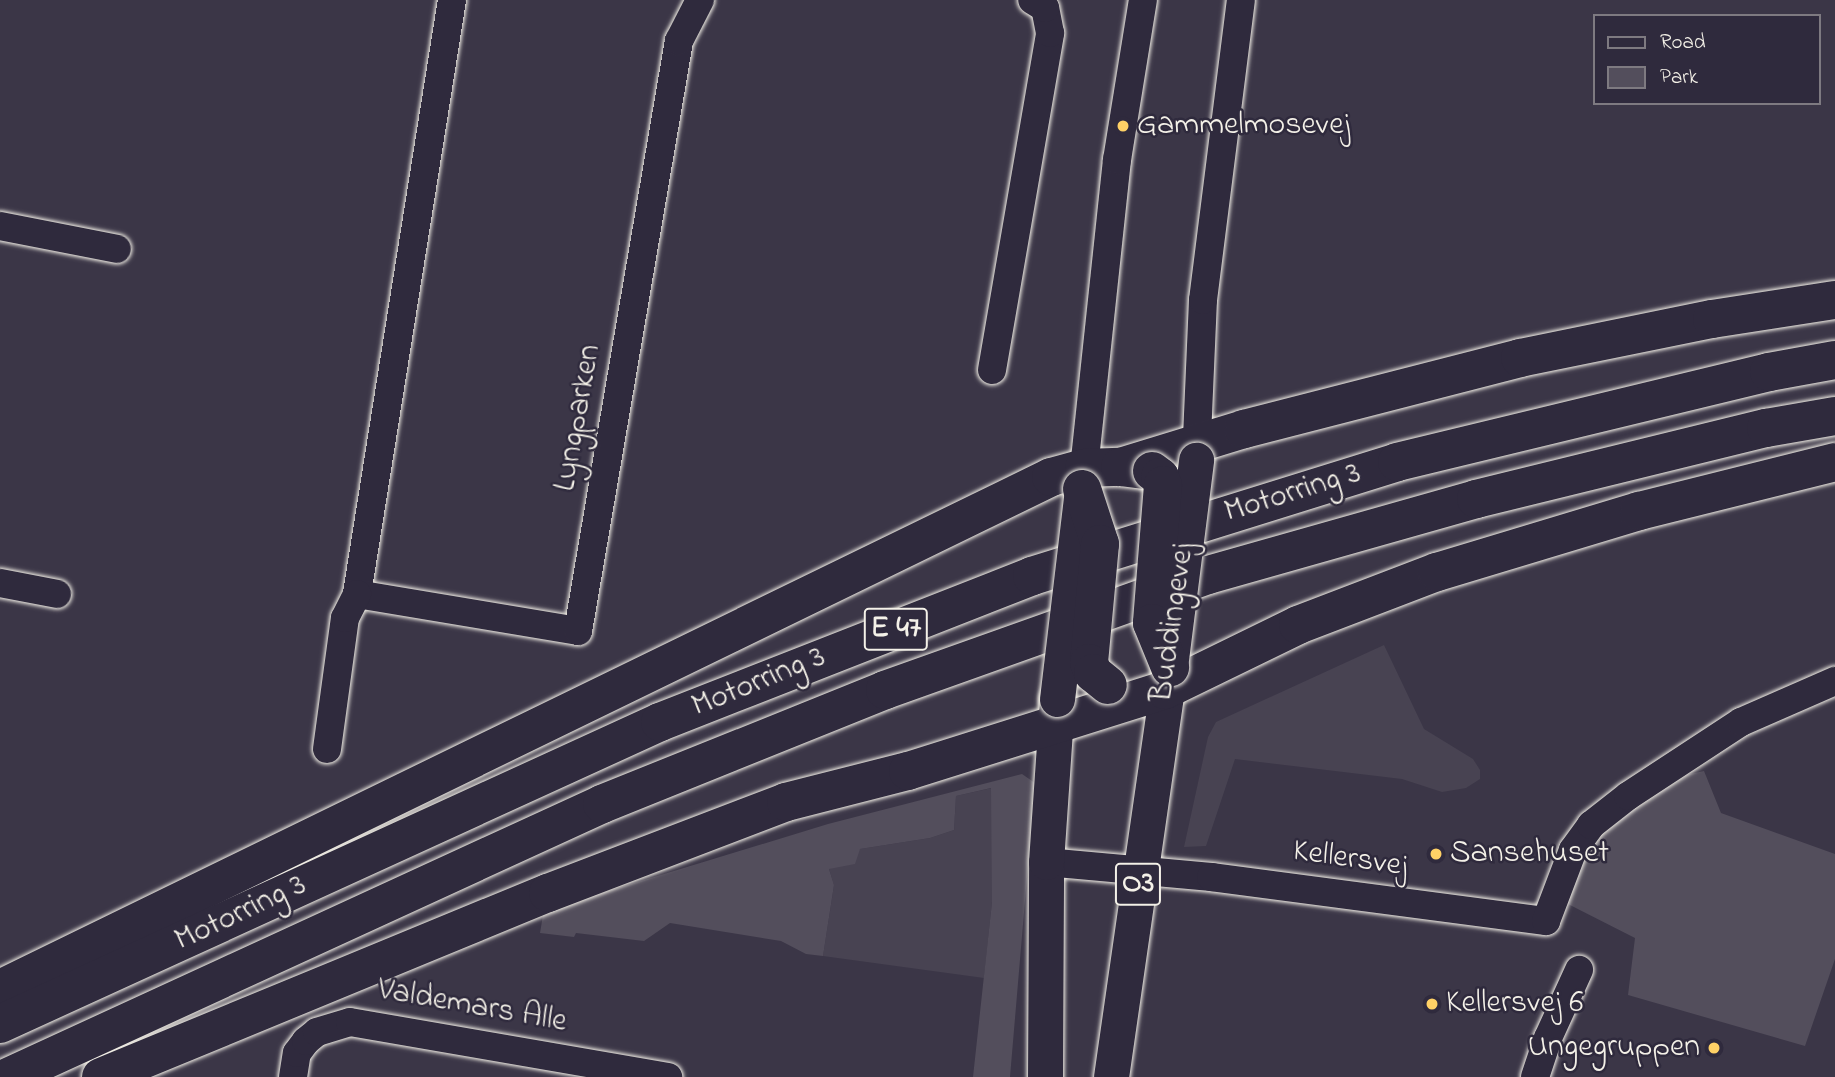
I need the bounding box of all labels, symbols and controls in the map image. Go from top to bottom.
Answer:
legend [1594,14,1821,105]
text: Road [1660,28,1706,58]
text: Park [1660,63,1698,93]
place label: Gammelmosevej [1137,107,1350,145]
marker: Gammelmosevej [1115,118,1131,134]
street label: Lyngparken [547,342,611,494]
street label: Motorring 3 [1220,455,1366,533]
street label: Buddingevej [1144,541,1204,705]
road number: E 47 [863,602,929,656]
street label: Motorring 3 [687,639,831,727]
street label: Kellersvej [1290,833,1410,887]
place label: Sansehuset [1450,835,1609,873]
marker: Sansehuset [1428,846,1444,862]
road number: O3 [1114,858,1162,911]
street label: Motorring 3 [169,867,313,961]
street label: Valdemars Alle [375,971,569,1043]
place label: Kellersvej 6 [1446,985,1583,1023]
marker: Kellersvej 6 [1424,996,1440,1012]
place label: Ungegruppen [1528,1029,1700,1067]
marker: Ungegruppen [1706,1040,1722,1056]

